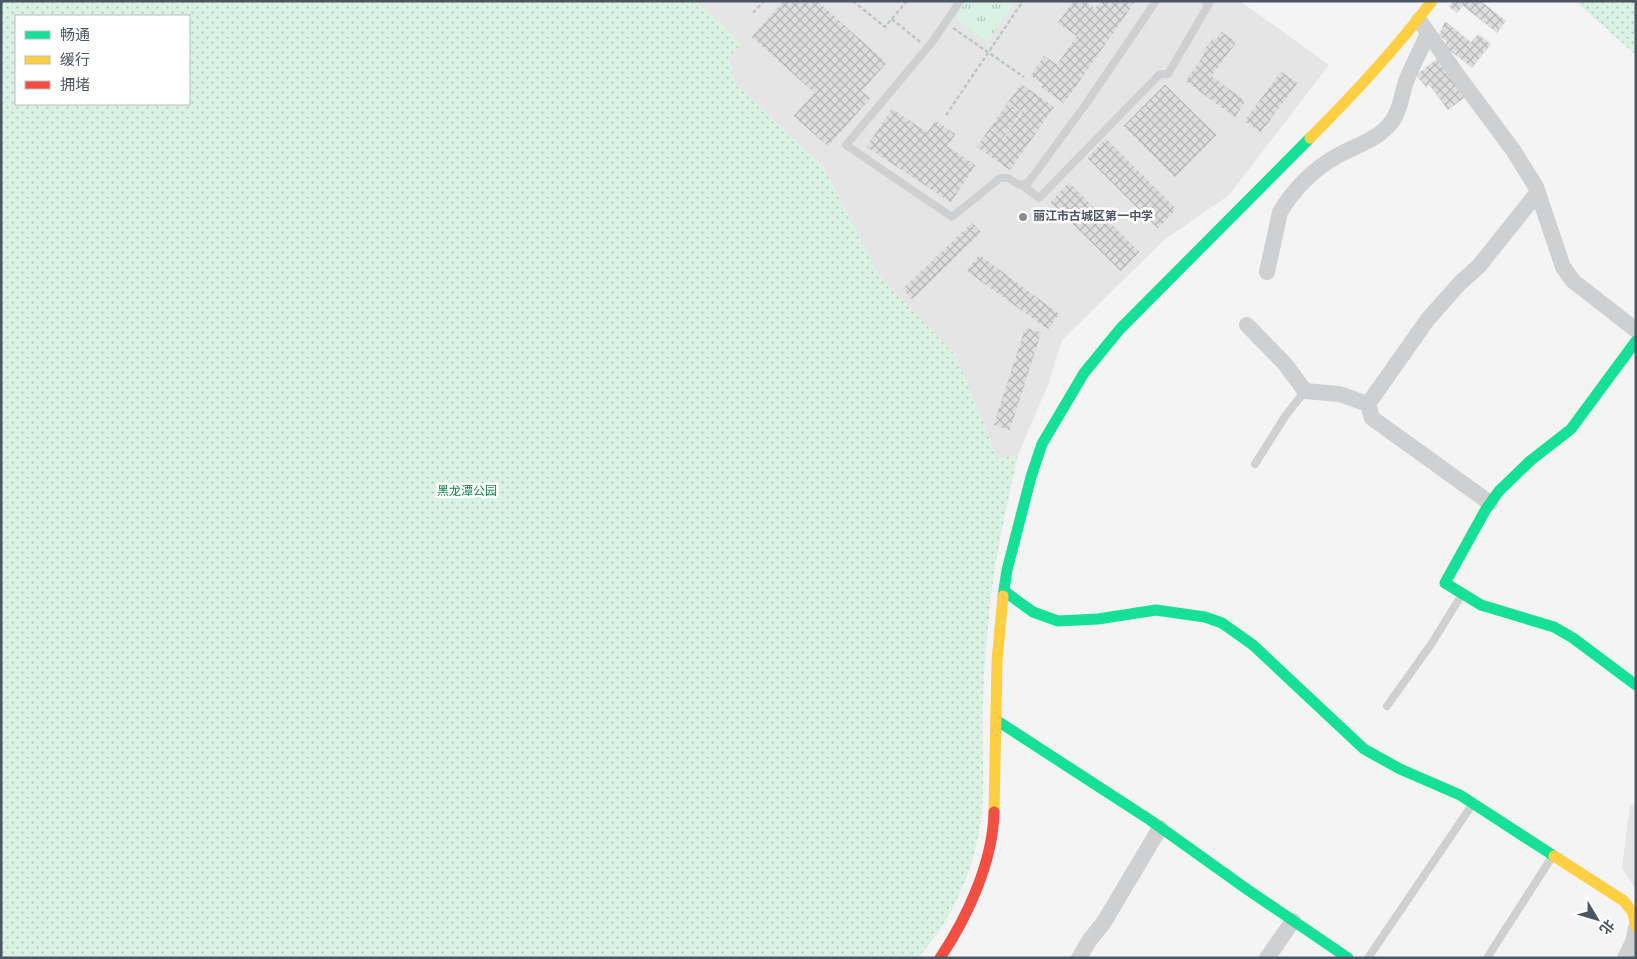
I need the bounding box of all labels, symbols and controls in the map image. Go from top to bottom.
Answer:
legend [15,15,190,105]
text: 畅通 [60,27,90,46]
text: 缓行 [60,52,90,71]
text: 拥堵 [60,77,90,96]
place label: 丽江市古城区第一中学 [1033,209,1153,225]
marker: 丽江市古城区第一中学 [1017,211,1029,223]
park label: 黑龙潭公园 [437,484,497,500]
north arrow [1572,894,1622,944]
text: 北 [1595,915,1617,937]

